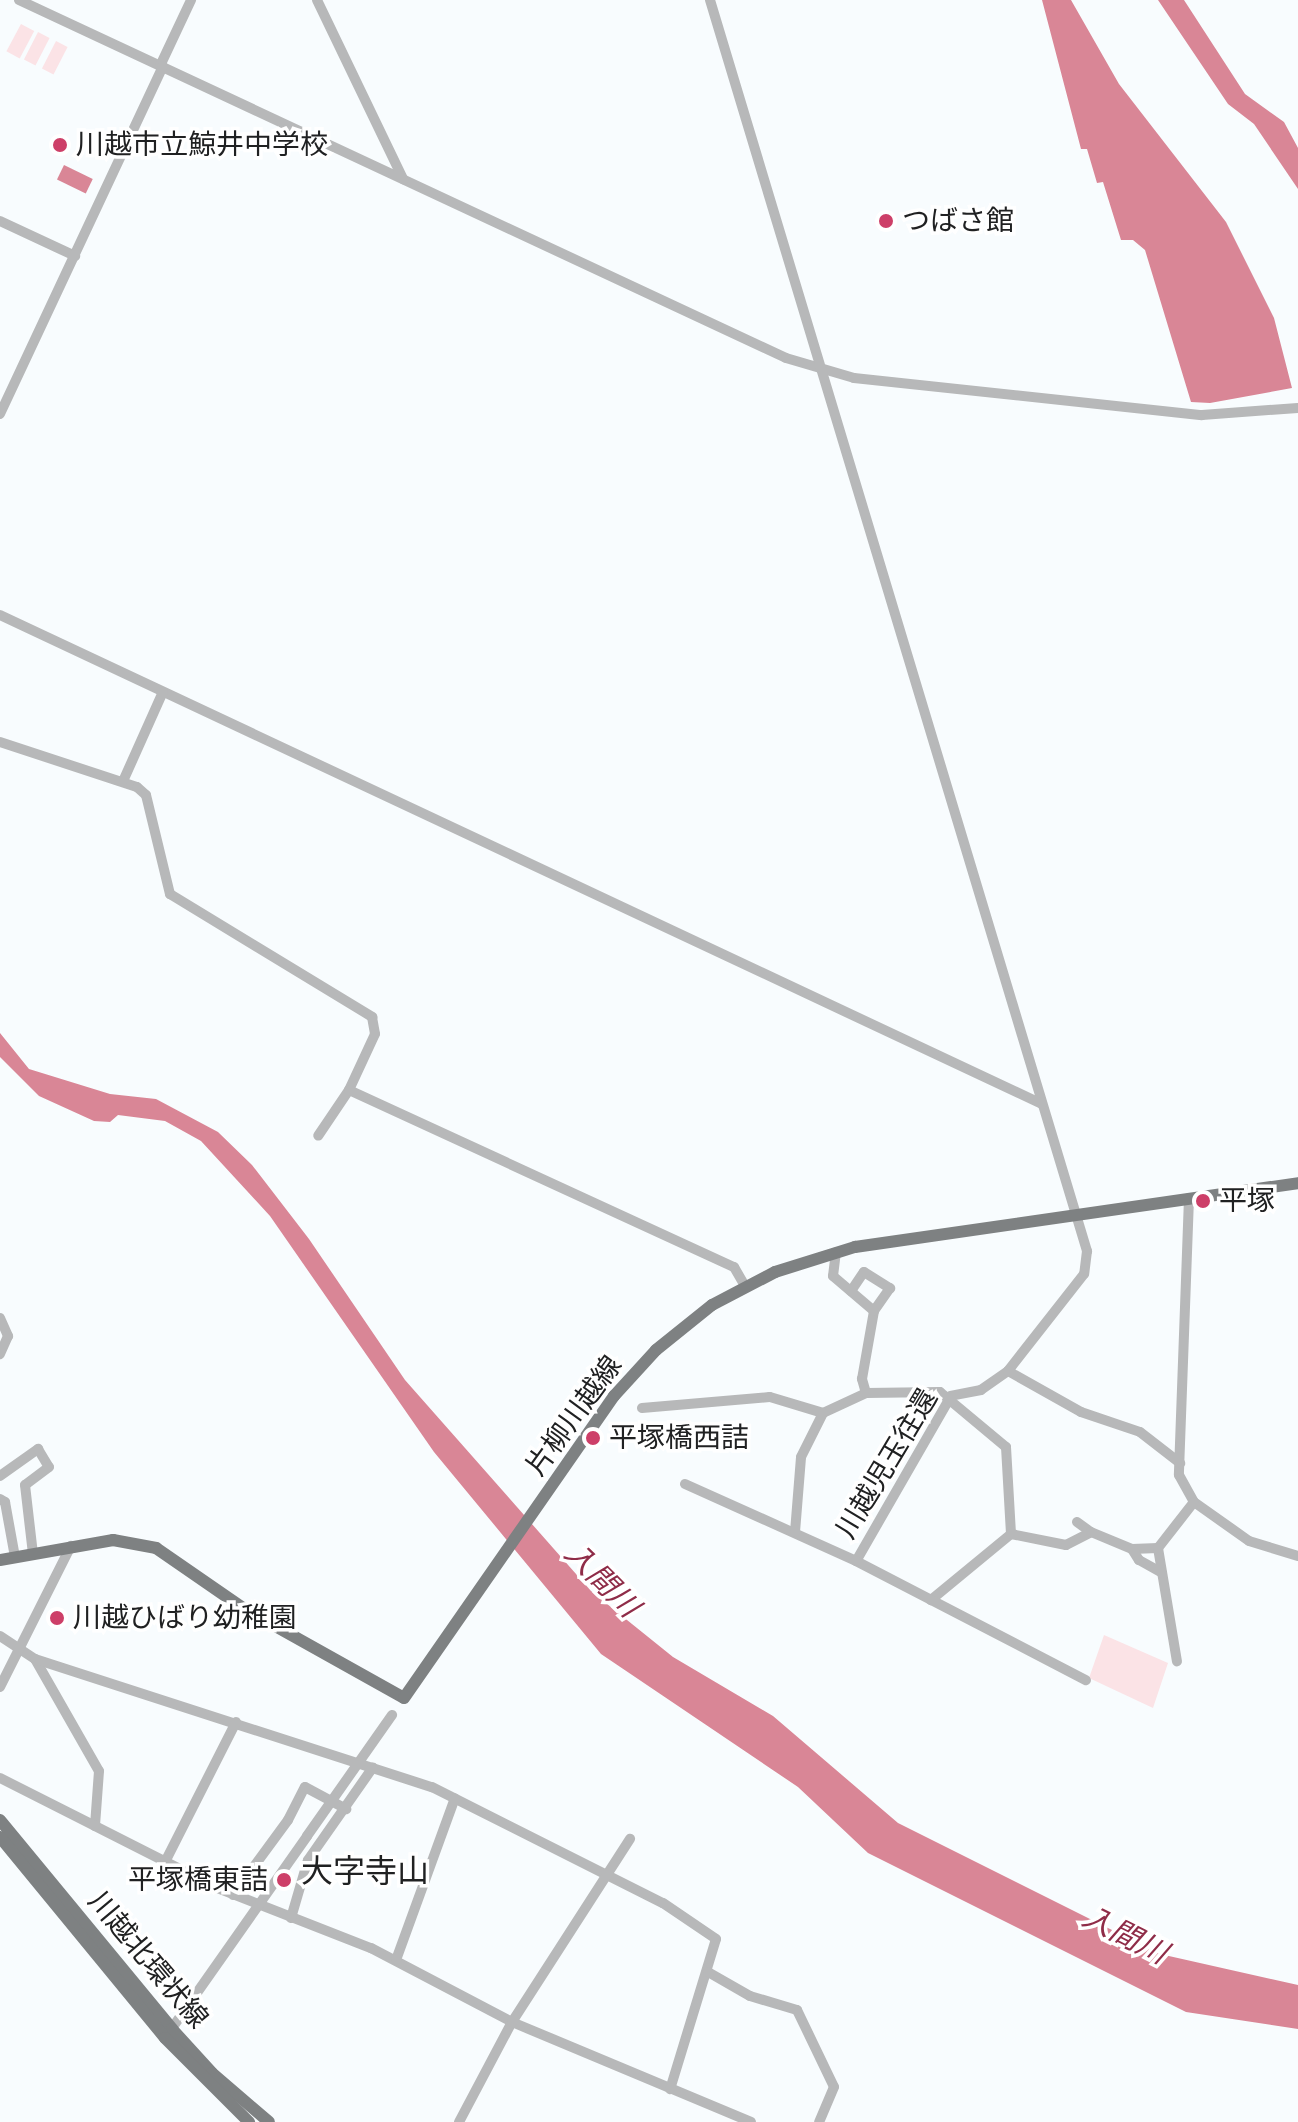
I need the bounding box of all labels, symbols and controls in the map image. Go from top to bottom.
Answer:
place label: 川越市立鯨井中学校 [76,128,328,162]
marker: 川越市立鯨井中学校 [51,136,69,154]
place label: つばさ館 [902,204,1014,238]
marker: つばさ館 [877,212,895,230]
place label: 平塚 [1219,1184,1275,1218]
marker: 平塚 [1194,1192,1212,1210]
street label: 片柳川越線 [519,1349,629,1483]
street label: 川越児玉往還 [829,1383,945,1545]
place label: 平塚橋西詰 [609,1421,749,1455]
marker: 平塚橋西詰 [584,1429,602,1447]
water label: 入間川 [557,1535,647,1625]
place label: 川越ひばり幼稚園 [73,1601,297,1635]
marker: 川越ひばり幼稚園 [48,1609,66,1627]
district label: 大字寺山 [301,1852,429,1890]
place label: 平塚橋東詰 [128,1863,268,1897]
marker: 平塚橋東詰 [275,1871,293,1889]
street label: 川越北環状線 [81,1885,215,2035]
water label: 入間川 [1077,1899,1173,1971]

